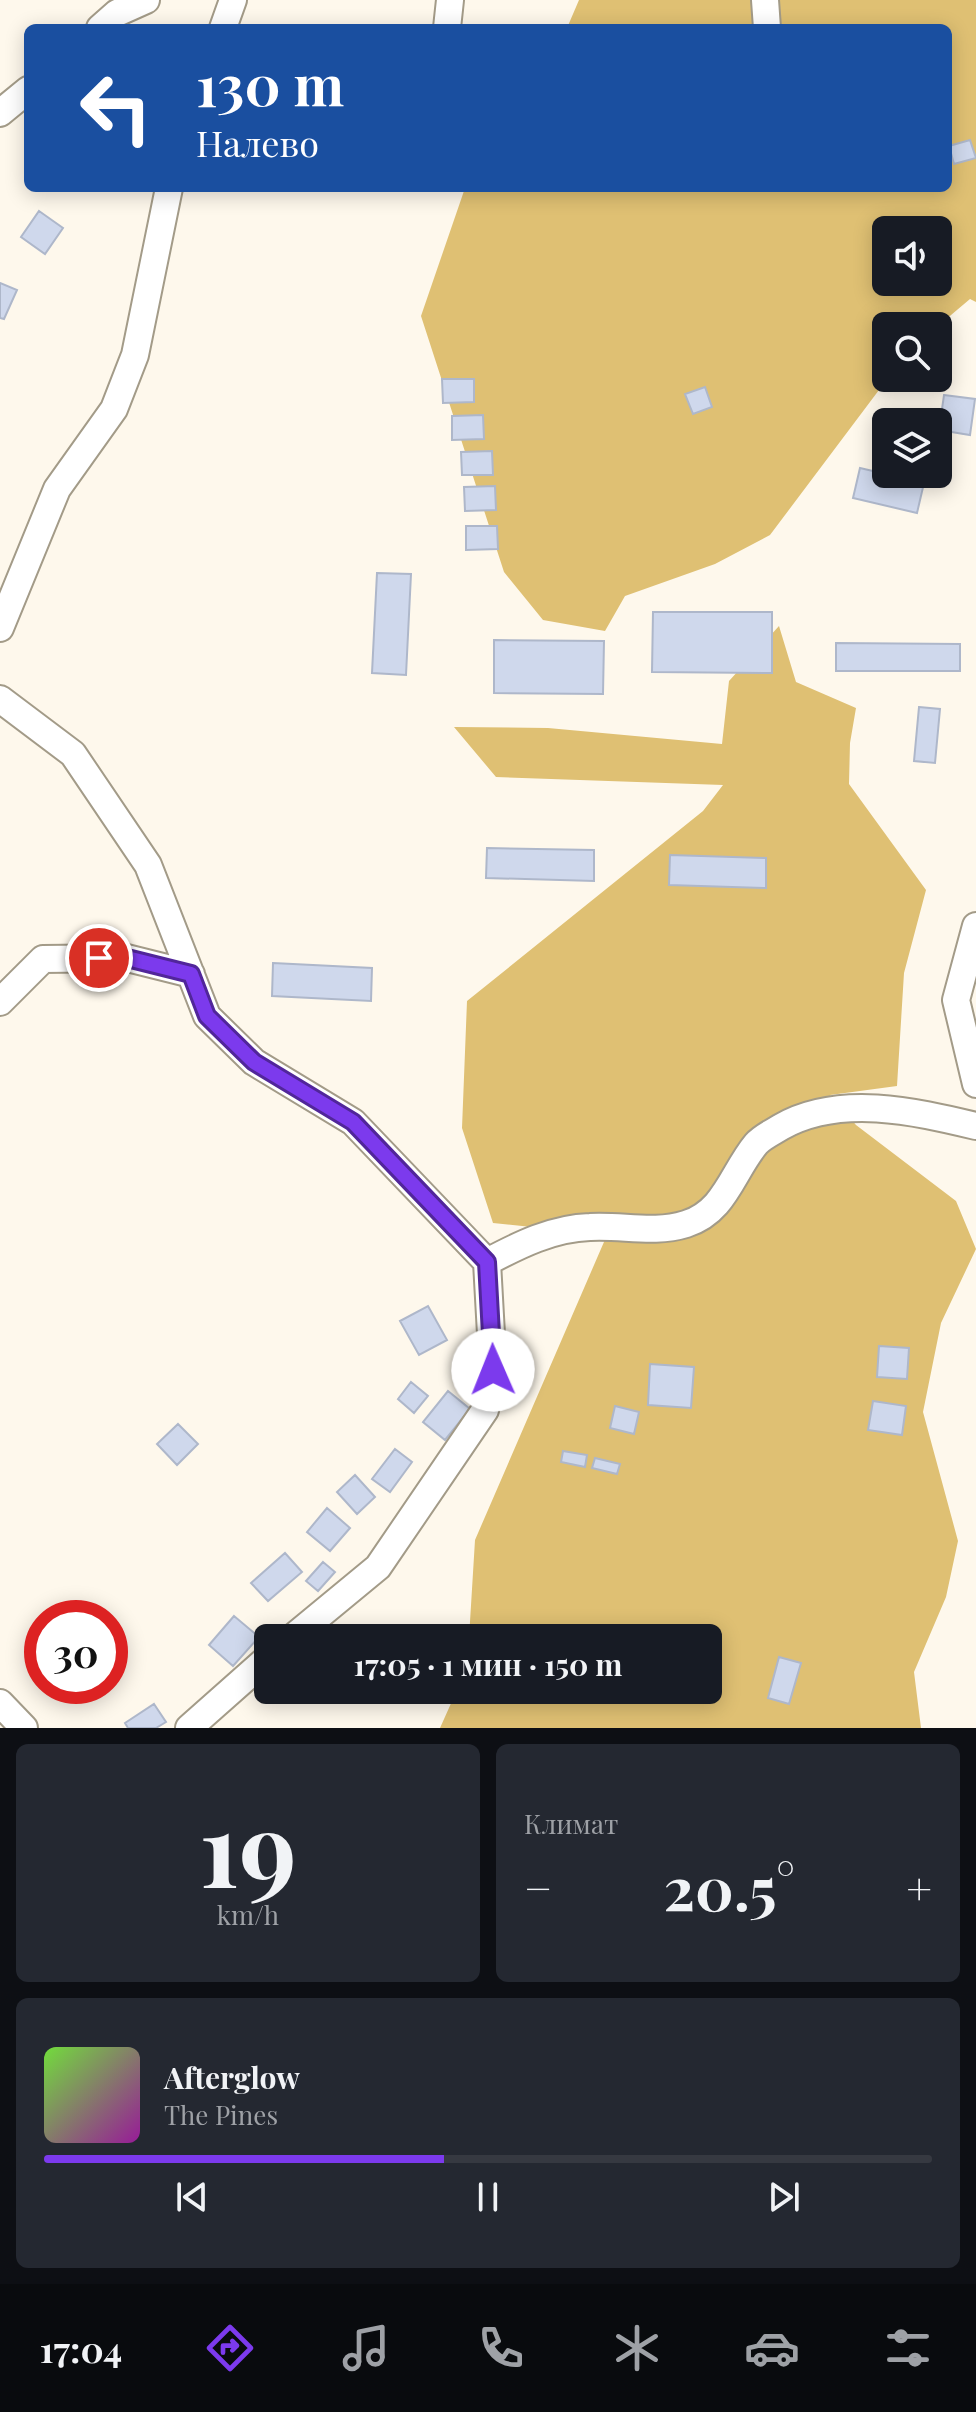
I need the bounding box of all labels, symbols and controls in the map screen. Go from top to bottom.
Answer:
text: 130 m [196,46,344,121]
icon: left [64,56,168,160]
text: Налево [196,118,319,166]
map controls [872,216,952,488]
button: sound [872,216,952,296]
button: search [872,312,952,392]
button: layers [872,408,952,488]
pin [65,924,133,992]
icon: arrive [77,936,121,980]
position arrow [451,1328,535,1412]
speed limit sign: 30 [24,1600,128,1704]
text: 17:05 · 1 мин · 150 m [353,1644,623,1684]
text: 19 [199,1775,297,1914]
text: Климат [524,1806,618,1841]
text: 20.5° [664,1846,795,1926]
text: − [524,1857,552,1916]
text: + [906,1857,932,1916]
text: km/h [217,1897,279,1932]
text: Afterglow [164,2057,300,2097]
text: The Pines [164,2097,278,2132]
icon: previous [170,2175,214,2219]
icon: pause [466,2175,510,2219]
icon: next [762,2175,806,2219]
icon: directions [202,2320,258,2376]
icon: music [338,2320,394,2376]
icon: phone [473,2320,529,2376]
icon: climate [609,2320,665,2376]
icon: car [744,2320,800,2376]
icon: filters [880,2320,936,2376]
text: 17:04 [40,2324,122,2372]

